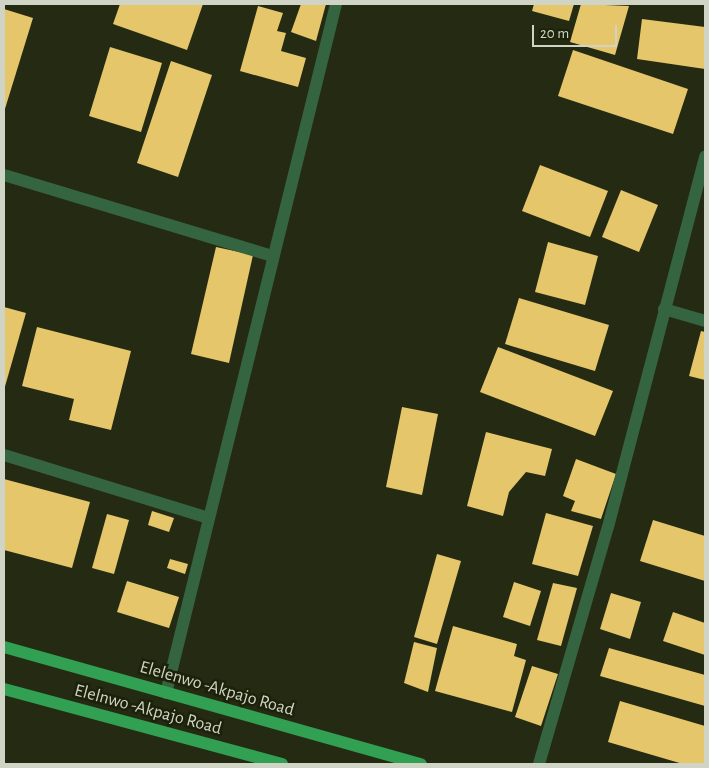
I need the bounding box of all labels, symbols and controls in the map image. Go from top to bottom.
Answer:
scale bar [534,15,619,47]
text: 20 m [540,26,569,41]
street label: Elelenwo -Akpajo Road [137,657,297,721]
street label: Elelnwo -Akpajo Road [72,680,224,740]

